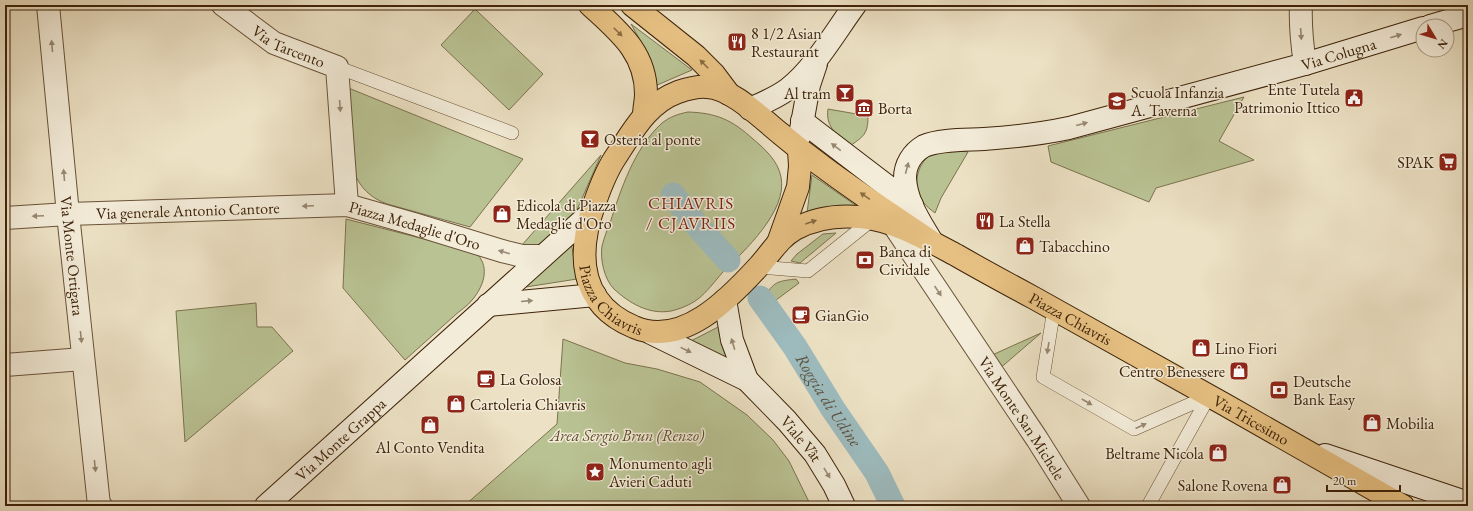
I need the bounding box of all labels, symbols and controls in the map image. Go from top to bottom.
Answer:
north arrow [1415,18,1455,58]
street label: Via Tarcento [247,20,328,72]
place label: 8 1/2 Asian Restaurant [751,23,822,62]
one-way arrow [613,27,623,37]
one-way arrow [1297,28,1304,40]
restaurant icon: 8 1/2 Asian Restaurant [726,31,748,53]
street label: Via Colugna [1299,33,1379,76]
one-way arrow [1390,33,1402,39]
text: N [1435,36,1451,52]
one-way arrow [49,40,55,52]
one-way arrow [699,59,709,69]
place label: Ente Tutela Patrimonio Ittico [1234,79,1341,118]
bar icon: Al tram [834,82,856,104]
place label: Scuola Infanzia A. Taverna [1130,82,1225,121]
place label: Al tram [783,83,832,104]
public building icon: Ente Tutela Patrimonio Ittico [1343,87,1365,109]
school or university icon: Scuola Infanzia A. Taverna [1106,90,1128,112]
museum icon: Borta [853,97,875,119]
place label: Borta [878,98,913,119]
one-way arrow [337,100,343,113]
one-way arrow [1076,121,1089,127]
bar icon: Osteria al ponte [579,128,601,150]
place label: Osteria al ponte [604,129,701,150]
one-way arrow [831,143,842,151]
supermarket icon: SPAK [1437,151,1459,173]
place label: SPAK [1397,152,1435,173]
one-way arrow [904,161,910,173]
one-way arrow [61,169,68,181]
district label: CHIAVRIS / CJAVRIIS [646,192,736,234]
one-way arrow [860,192,870,200]
street label: Via Monte Ortigara [55,195,89,318]
place label: Edicola di Piazza Medaglie d'Oro [516,195,617,234]
street label: Piazza Medaglie d'Oro [347,196,483,255]
street label: Via generale Antonio Cantore [96,197,280,224]
one-way arrow [301,203,314,209]
shop icon: Edicola di Piazza Medaglie d'Oro [491,203,513,225]
restaurant icon: La Stella [974,210,996,232]
place label: La Stella [999,211,1051,232]
one-way arrow [31,213,44,219]
one-way arrow [805,219,817,225]
shop icon: Tabacchino [1014,235,1036,257]
place label: Tabacchino [1039,236,1110,257]
place label: Banca di Cividale [879,241,931,280]
one-way arrow [498,249,510,255]
bank icon: Banca di Cividale [854,249,876,271]
street label: Piazza Chiavris [574,264,645,340]
one-way arrow [934,286,942,296]
street label: Piazza Chiavris [1025,287,1115,350]
one-way arrow [521,298,533,305]
cafe icon: GianGio [790,304,812,326]
place label: GianGio [815,305,869,326]
one-way arrow [78,330,84,343]
one-way arrow [730,337,736,349]
shop icon: Lino Fiori [1190,337,1212,359]
place label: Lino Fiori [1215,338,1277,359]
one-way arrow [1045,342,1051,354]
one-way arrow [680,347,692,353]
water label: Roggia di Udine [791,349,867,451]
street label: Via Monte San Michele [973,352,1070,484]
shop icon: Centro Benessere [1228,360,1250,382]
place label: Centro Benessere [1119,361,1225,382]
cafe icon: La Golosa [475,368,497,390]
place label: La Golosa [500,369,562,390]
place label: Deutsche Bank Easy [1293,371,1356,410]
bank icon: Deutsche Bank Easy [1268,379,1290,401]
street label: Via Tricesimo [1209,390,1293,450]
street label: Via Monte Grappa [291,393,391,486]
shop icon: Cartoleria Chiavris [445,393,467,415]
place label: Cartoleria Chiavris [470,394,586,415]
one-way arrow [1081,399,1093,406]
street label: Viale Vât [776,411,827,466]
shop icon: Mobilia [1361,412,1383,434]
place label: Mobilia [1386,413,1435,434]
shop icon: Al Conto Vendita [419,414,441,436]
one-way arrow [1135,423,1147,429]
park label: Area Sergio Brun (Renzo) [549,425,704,446]
place label: Al Conto Vendita [374,437,485,458]
shop icon: Beltrame Nicola [1207,442,1229,464]
place label: Beltrame Nicola [1105,443,1205,464]
place label: Monumento agli Avieri Caduti [608,453,712,492]
one-way arrow [92,460,98,472]
place icon: Monumento agli Avieri Caduti [584,461,606,483]
one-way arrow [823,467,830,479]
scale bar [1327,467,1400,493]
text: 20 m [1333,473,1357,489]
shop icon: Salone Rovena [1271,474,1293,496]
place label: Salone Rovena [1178,475,1269,496]

